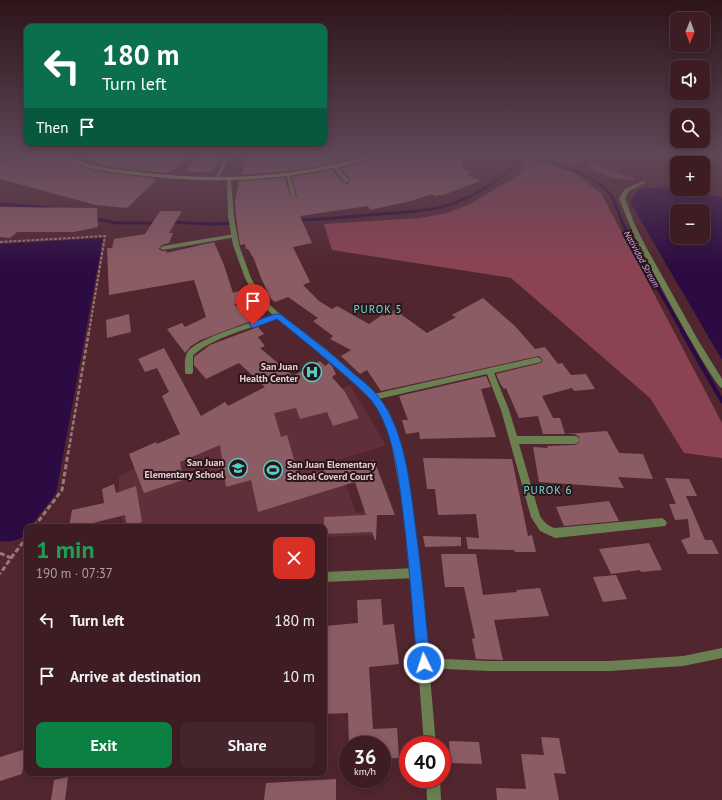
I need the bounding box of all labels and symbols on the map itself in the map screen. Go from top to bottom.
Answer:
north arrow [670,12,710,52]
water label: Natividad Stream [622,229,662,289]
pin [236,284,270,325]
district label: PUROK 5 [353,302,403,316]
place label: San Juan Health Center [239,360,298,385]
hospital icon: San Juan Health Center [301,361,323,383]
place label: San Juan Elementary School [145,456,224,481]
school or university icon: San Juan Elementary School [227,457,249,479]
place label: San Juan Elementary School Coverd Court [287,458,376,483]
sports icon: San Juan Elementary School Coverd Court [262,459,284,481]
district label: PUROK 6 [523,483,573,497]
position arrow [403,642,445,684]
speed limit sign: 40 [399,736,451,788]

